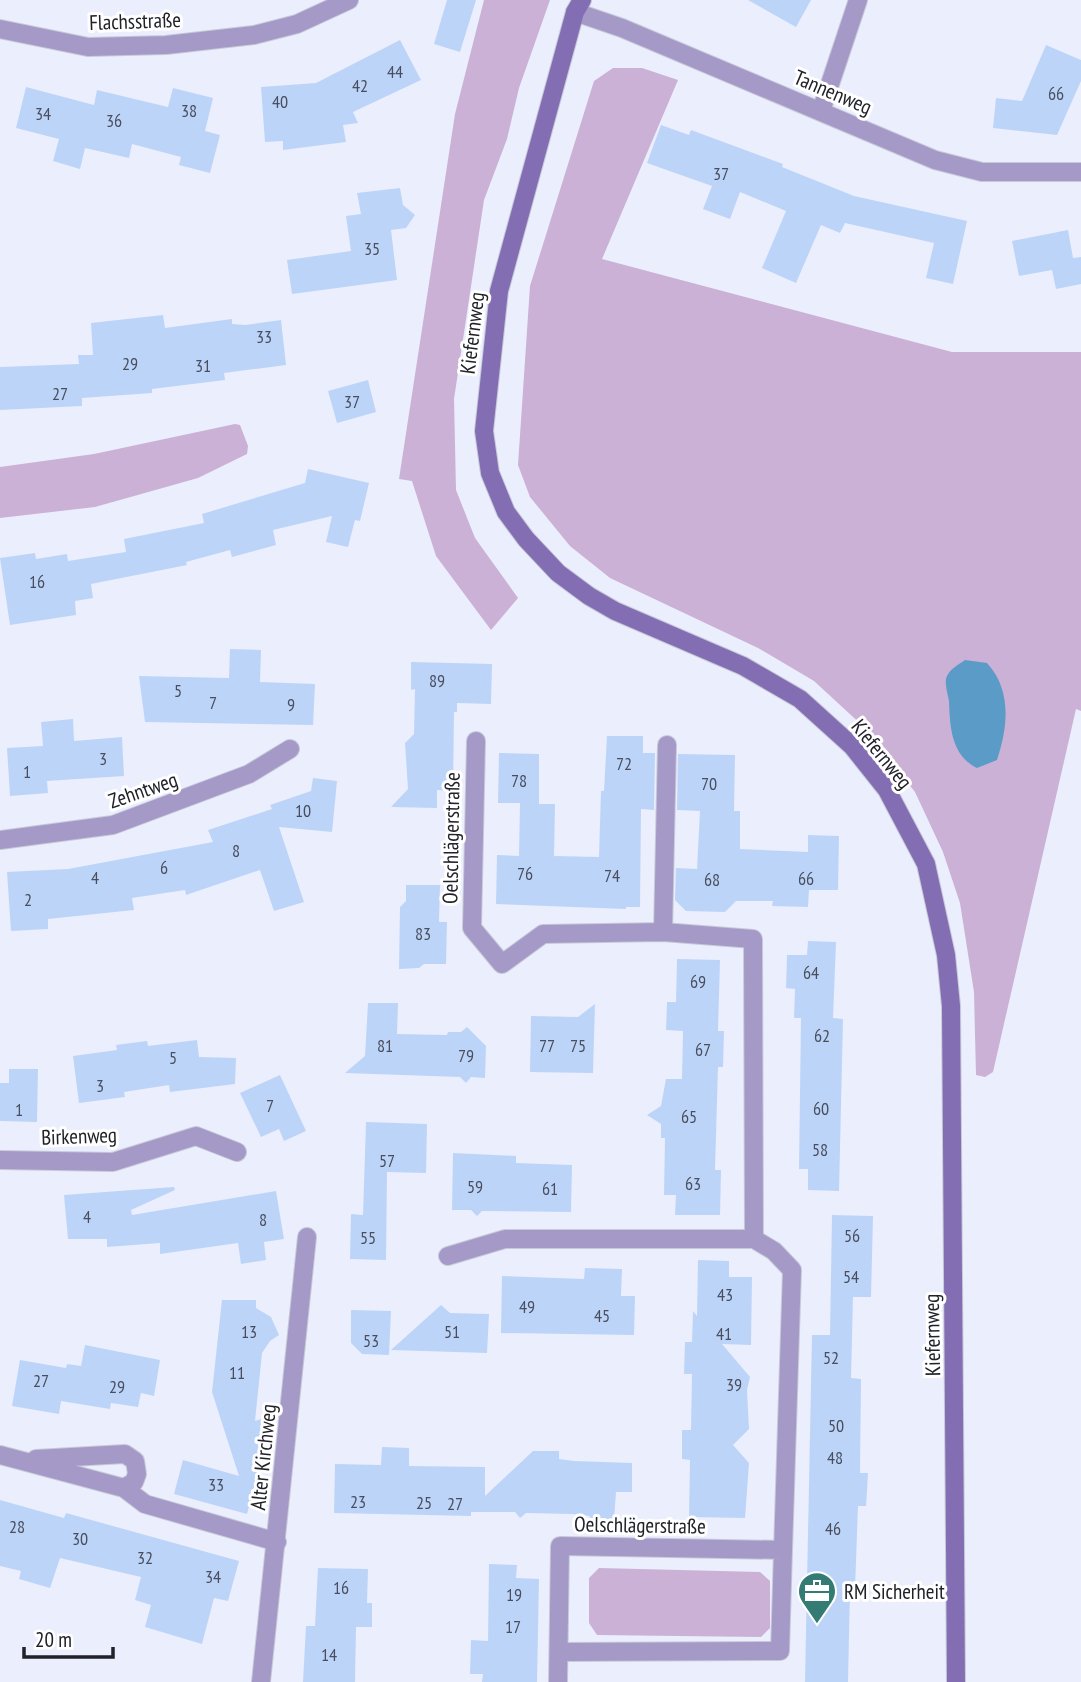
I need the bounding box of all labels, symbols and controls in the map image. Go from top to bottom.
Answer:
street label: Flachsstraße [89,6,181,36]
house number: 44 [387,60,403,83]
street label: Tannenweg [790,64,876,120]
house number: 42 [352,74,368,97]
house number: 66 [1048,82,1064,105]
house number: 40 [272,90,288,113]
house number: 38 [181,99,197,122]
house number: 34 [35,102,51,125]
house number: 36 [106,109,122,132]
house number: 37 [713,162,729,185]
house number: 35 [364,237,380,260]
street label: Kiefernweg [454,291,490,375]
house number: 33 [256,325,272,348]
house number: 29 [122,352,138,375]
house number: 31 [195,354,211,377]
house number: 27 [52,382,68,405]
house number: 37 [344,390,360,413]
house number: 16 [29,570,45,593]
house number: 89 [429,669,445,692]
house number: 5 [174,679,182,702]
house number: 7 [209,691,217,714]
house number: 9 [287,693,295,716]
street label: Kiefernweg [846,714,918,794]
house number: 3 [99,747,107,770]
house number: 72 [616,752,632,775]
house number: 1 [23,760,31,783]
street label: Zehntweg [105,766,181,814]
house number: 78 [511,769,527,792]
street label: Oelschlägerstraße [436,772,466,904]
house number: 70 [701,772,717,795]
house number: 10 [295,799,311,822]
house number: 8 [232,839,240,862]
house number: 6 [160,856,168,879]
house number: 76 [517,862,533,885]
house number: 74 [604,864,620,887]
house number: 4 [91,866,99,889]
house number: 66 [798,867,814,890]
house number: 68 [704,868,720,891]
house number: 2 [24,888,32,911]
house number: 83 [415,922,431,945]
house number: 64 [803,961,819,984]
house number: 69 [690,970,706,993]
house number: 62 [814,1024,830,1047]
house number: 81 [377,1034,393,1057]
house number: 77 [539,1034,555,1057]
house number: 75 [570,1034,586,1057]
house number: 67 [695,1038,711,1061]
house number: 79 [458,1044,474,1067]
house number: 5 [169,1046,177,1069]
house number: 3 [96,1074,104,1097]
house number: 7 [266,1094,274,1117]
house number: 60 [813,1097,829,1120]
house number: 1 [15,1098,23,1121]
house number: 65 [681,1105,697,1128]
street label: Birkenweg [41,1121,117,1151]
house number: 58 [812,1138,828,1161]
house number: 57 [379,1149,395,1172]
house number: 63 [685,1172,701,1195]
house number: 59 [467,1175,483,1198]
house number: 61 [542,1177,558,1200]
house number: 4 [83,1205,91,1228]
house number: 8 [259,1208,267,1231]
house number: 56 [844,1224,860,1247]
house number: 55 [360,1226,376,1249]
house number: 54 [843,1265,859,1288]
house number: 43 [717,1283,733,1306]
street label: Kiefernweg [918,1294,946,1376]
house number: 49 [519,1295,535,1318]
house number: 45 [594,1304,610,1327]
house number: 13 [241,1320,257,1343]
house number: 51 [444,1320,460,1343]
house number: 41 [716,1322,732,1345]
house number: 53 [363,1329,379,1352]
house number: 52 [823,1346,839,1369]
house number: 11 [229,1361,245,1384]
house number: 27 [33,1369,49,1392]
house number: 39 [726,1373,742,1396]
house number: 29 [109,1375,125,1398]
street label: Alter Kirchweg [244,1403,282,1511]
house number: 50 [828,1414,844,1437]
house number: 48 [827,1446,843,1469]
house number: 33 [208,1473,224,1496]
house number: 23 [350,1490,366,1513]
house number: 25 [416,1491,432,1514]
house number: 27 [447,1492,463,1515]
street label: Oelschlägerstraße [574,1510,706,1540]
house number: 28 [9,1515,25,1538]
house number: 46 [825,1517,841,1540]
house number: 30 [72,1527,88,1550]
house number: 32 [137,1546,153,1569]
house number: 34 [205,1565,221,1588]
office icon: RM Sicherheit [796,1570,838,1625]
house number: 16 [333,1576,349,1599]
place label: RM Sicherheit [844,1578,945,1605]
house number: 19 [506,1583,522,1606]
house number: 17 [505,1615,521,1638]
scale bar [24,1616,114,1660]
text: 20 m [35,1626,72,1653]
house number: 14 [321,1643,337,1666]

